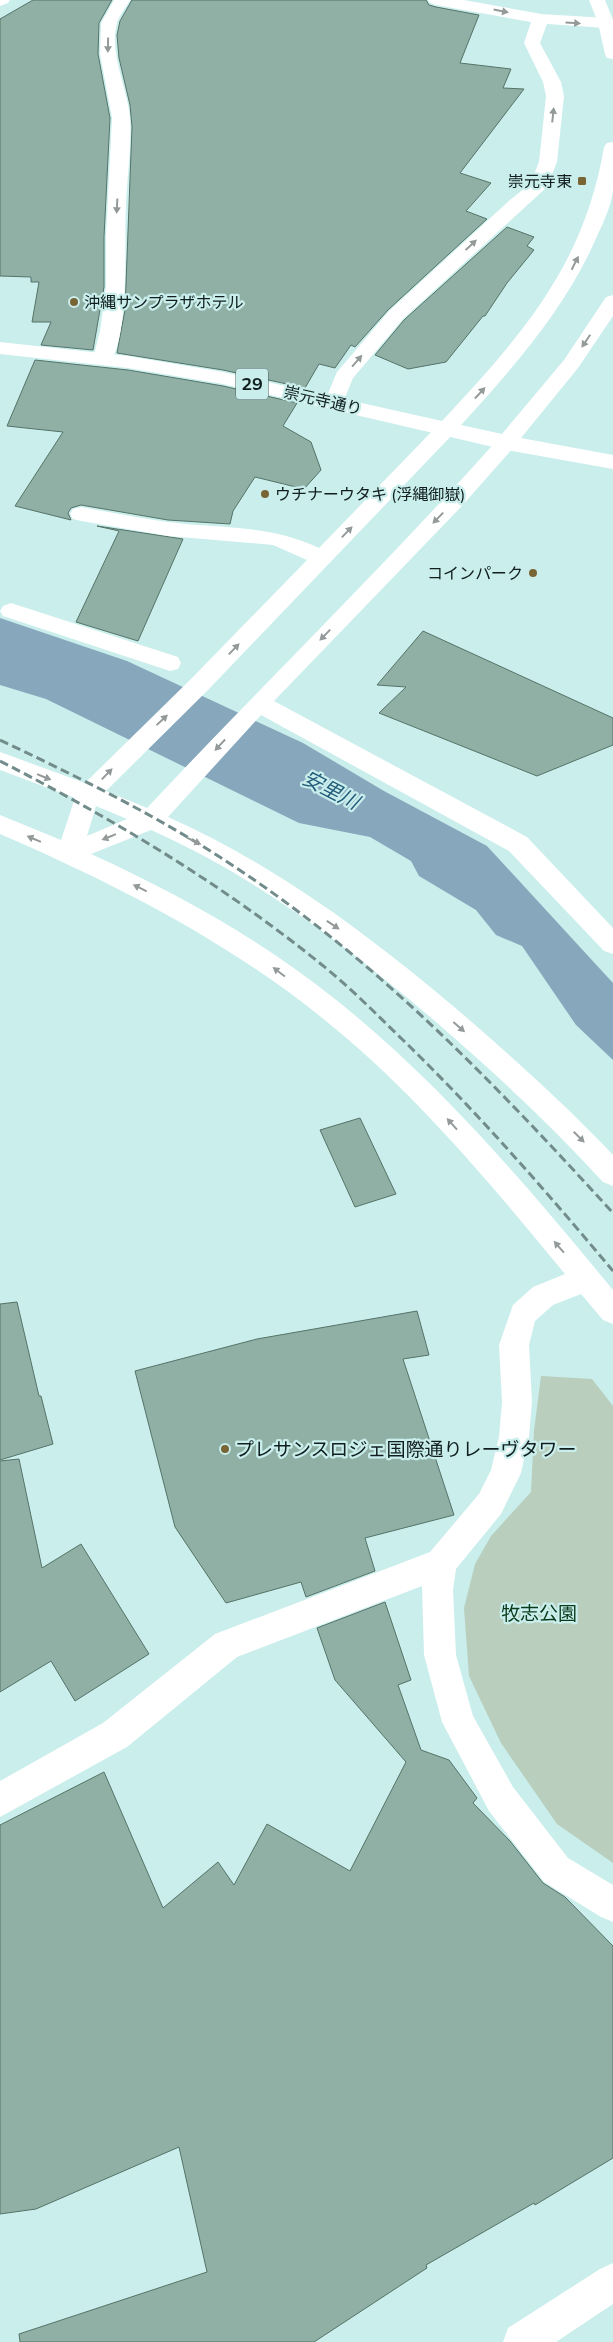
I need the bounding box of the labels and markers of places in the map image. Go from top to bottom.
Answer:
place label: 崇元寺東 [508,171,572,191]
marker: 崇元寺東 [576,175,588,187]
place label: 沖縄サンプラザホテル [84,292,244,312]
marker: 沖縄サンプラザホテル [68,296,80,308]
place label: ウチナーウタキ (浮縄御嶽) [275,484,465,504]
marker: ウチナーウタキ (浮縄御嶽) [259,488,271,500]
place label: コインパーク [427,563,523,583]
marker: コインパーク [527,567,539,579]
place label: プレサンスロジェ国際通りレーヴタワー [235,1437,577,1461]
marker: プレサンスロジェ国際通りレーヴタワー [219,1443,231,1455]

